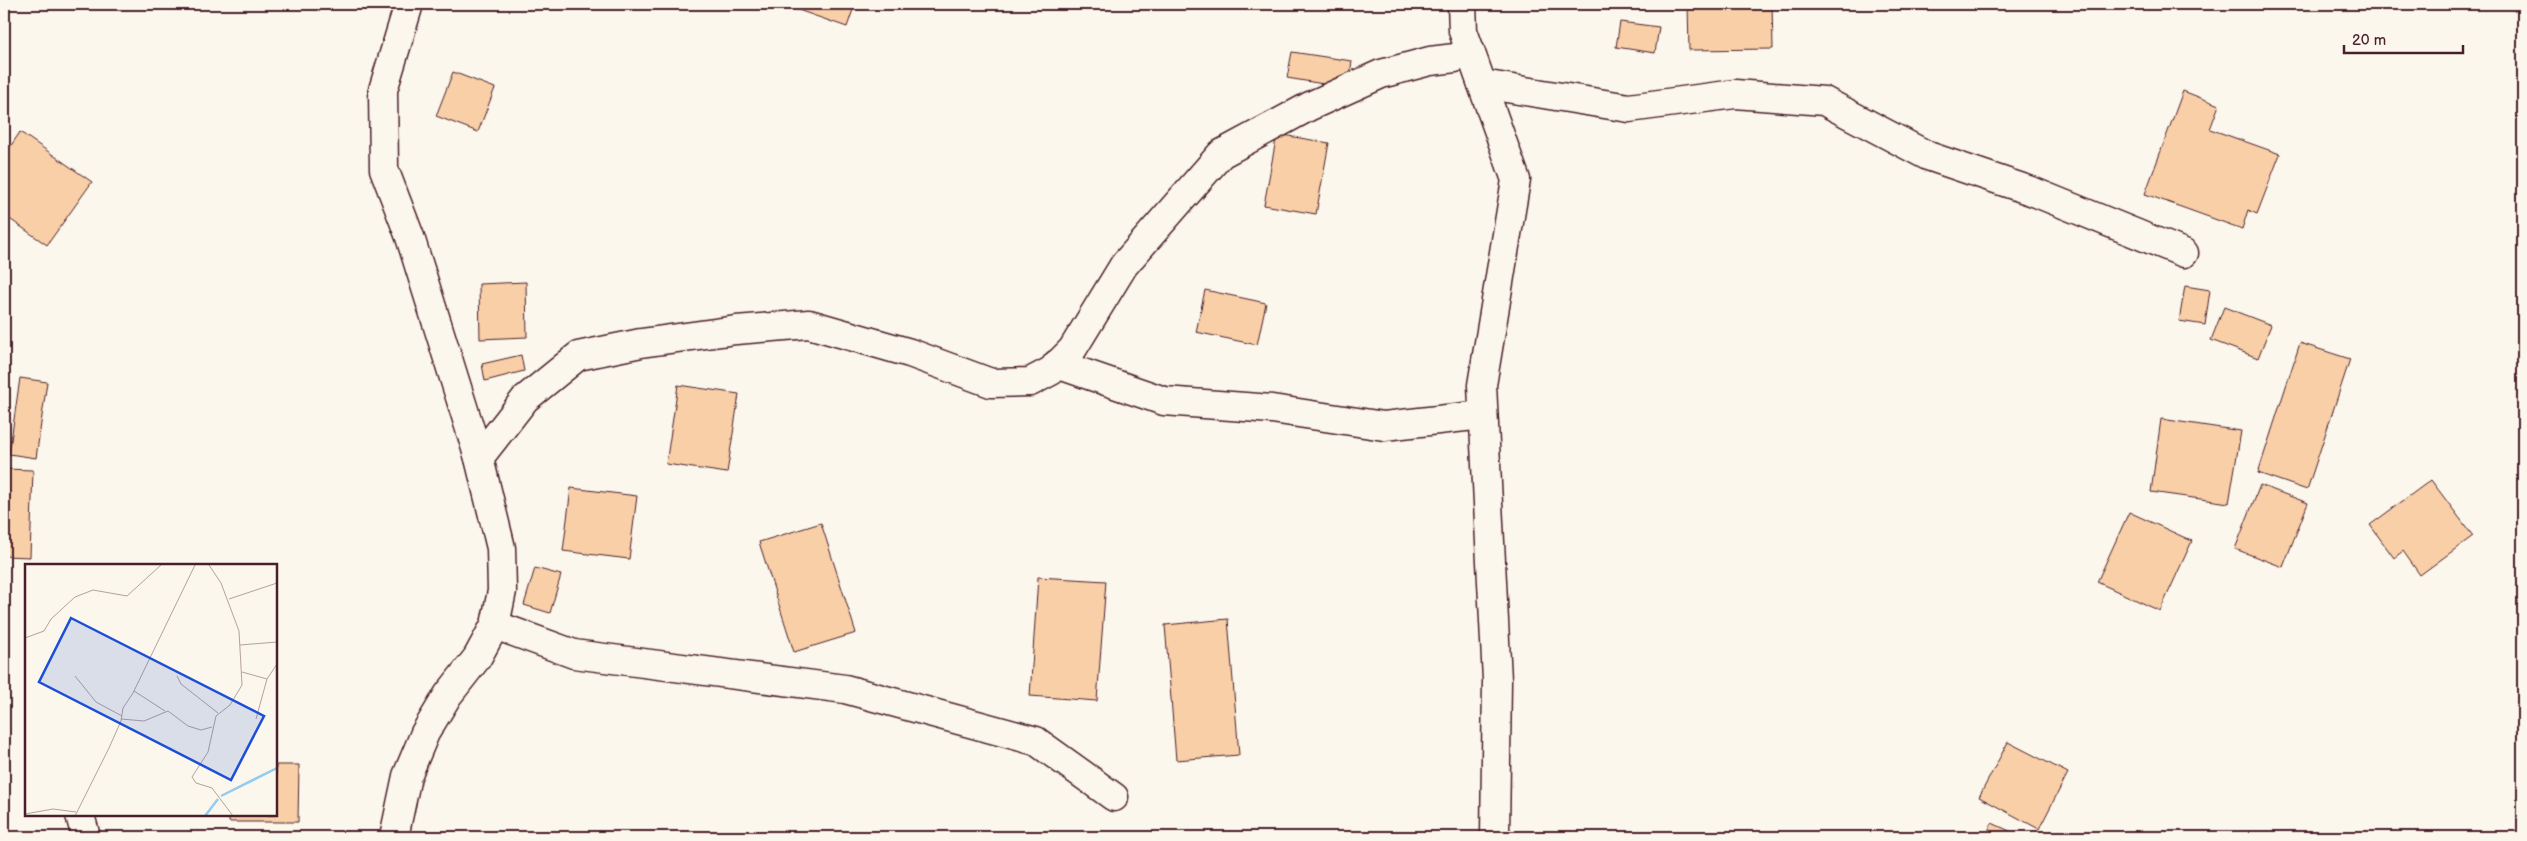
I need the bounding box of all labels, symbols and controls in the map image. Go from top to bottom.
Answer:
scale bar [2344,22,2463,54]
text: 20 m [2352,31,2386,50]
inset map [25,564,278,816]

